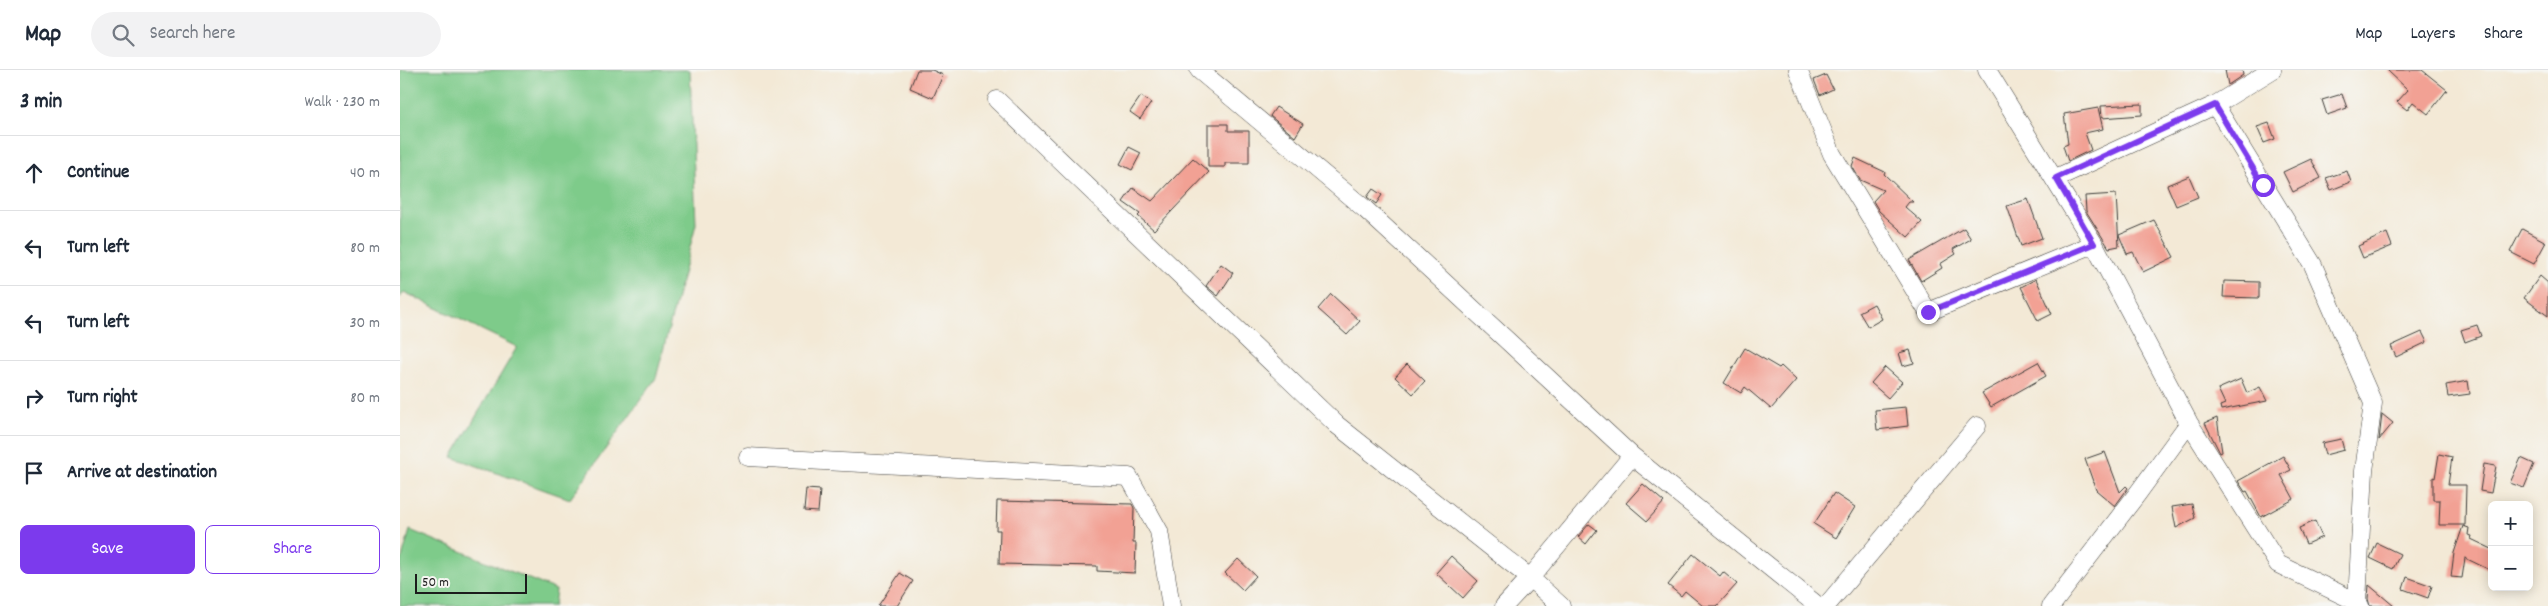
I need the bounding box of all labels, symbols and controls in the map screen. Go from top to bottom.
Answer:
search box [91,12,441,57]
text: Map [25,18,61,52]
icon: search [109,21,137,49]
text: Search here [149,21,235,48]
text: Map [2355,22,2382,47]
text: Layers [2410,22,2456,47]
text: Share [2484,22,2523,47]
text: 3 min [20,88,62,118]
text: Walk · 230 m [304,91,380,114]
icon: ahead [20,159,48,187]
text: Continue [67,160,129,187]
text: 40 m [350,162,380,185]
route start [2252,174,2275,197]
icon: left [20,234,48,262]
text: Turn left [67,235,130,262]
text: 80 m [350,237,380,260]
route end [1917,301,1940,324]
icon: left [20,309,48,337]
text: Turn left [67,310,130,337]
text: 30 m [350,312,380,335]
icon: right [20,384,48,412]
text: Turn right [67,385,138,412]
text: 80 m [350,387,380,410]
icon: arrive [20,459,48,487]
text: Arrive at destination [67,460,217,487]
map controls [2488,501,2533,591]
button: + [2488,501,2533,546]
button: Save [20,525,195,574]
button: Share [205,525,380,574]
button: − [2488,546,2533,591]
scale bar [415,571,528,594]
text: 50 m [422,573,449,593]

